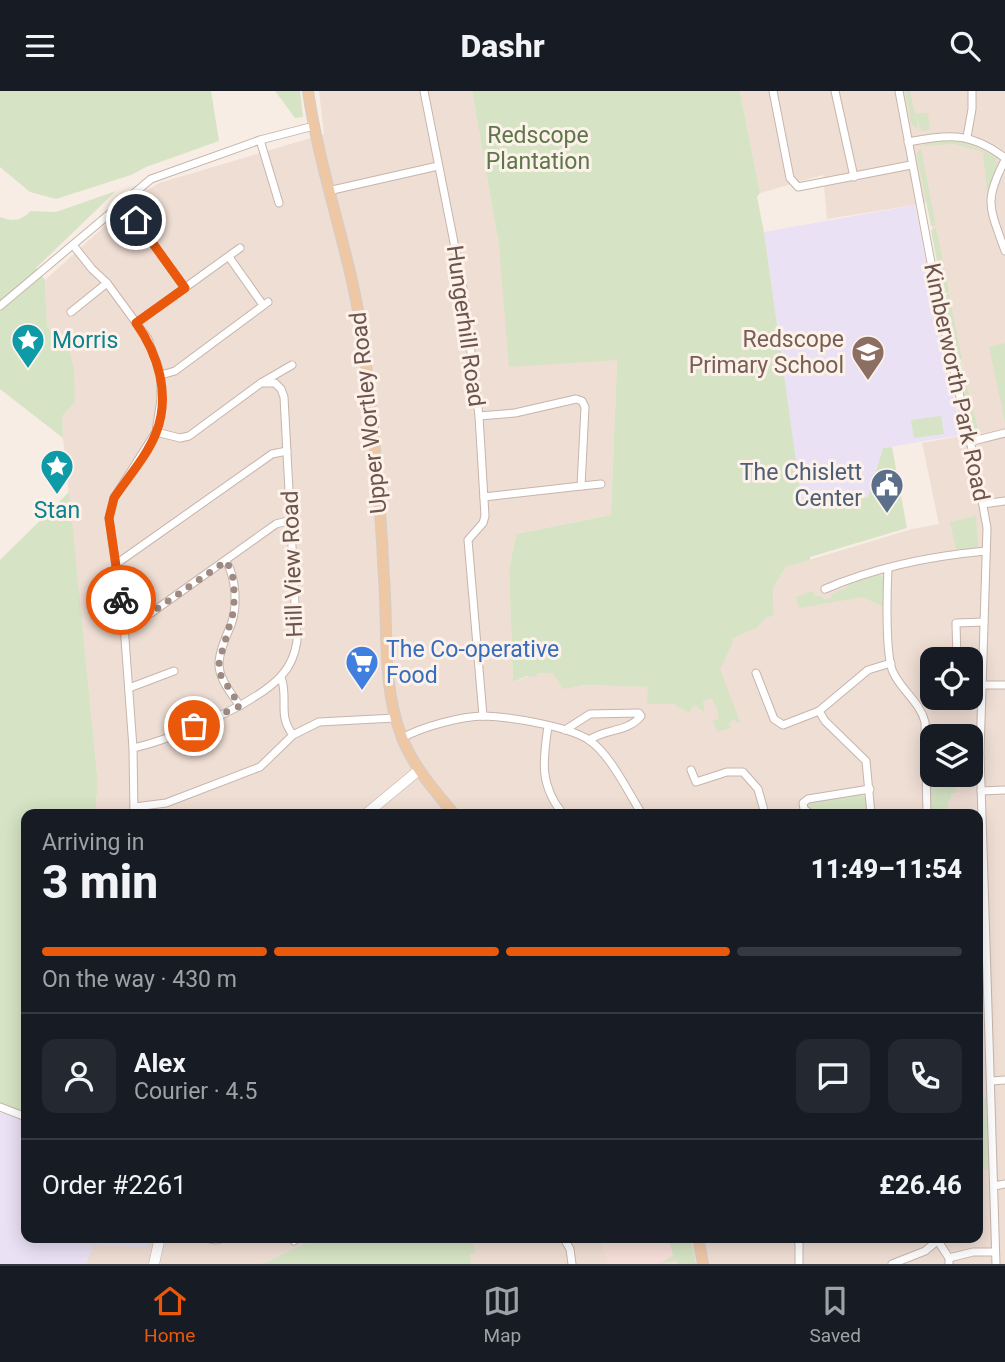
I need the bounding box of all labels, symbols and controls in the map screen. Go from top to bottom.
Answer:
icon: menu [21,27,59,65]
text: Dashr [460,27,545,65]
icon: search [946,27,984,65]
park label: Redscope Plantation [486,122,590,175]
pin [106,190,166,250]
icon: home [117,201,155,239]
street label: Hungerhill Road [441,244,490,408]
street label: Kimberworth Park Road [918,261,995,504]
street label: Upper Wortley Road [344,311,393,515]
place icon: Morris [9,321,47,370]
place label: Redscope Primary School [689,326,844,379]
place label: Morris [52,327,118,354]
school or university icon: Redscope Primary School [849,333,887,382]
place icon: Stan [38,447,76,496]
place label: The Chislett Center [740,459,862,512]
public building icon: The Chislett Center [868,466,906,515]
street label: Hill View Road [276,490,309,638]
place label: Stan [34,497,80,524]
courier [86,565,156,635]
icon: bike [102,581,140,619]
place label: The Co-operative Food [386,636,559,689]
supermarket icon: The Co-operative Food [343,643,381,692]
map controls [920,647,983,787]
button: locate [920,647,983,710]
pin [164,696,224,756]
icon: bag [175,707,213,745]
button: layers [920,724,983,787]
text: Arriving in [42,829,145,856]
text: 11:49–11:54 [811,854,962,884]
text: 3 min [42,855,158,909]
text: On the way · 430 m [42,966,237,993]
button: person [42,1039,116,1113]
button: chat [796,1039,870,1113]
button: phone [888,1039,962,1113]
text: Alex [134,1048,186,1078]
text: Courier · 4.5 [134,1078,257,1105]
text: Order #2261 [42,1170,187,1200]
text: £26.46 [879,1170,962,1200]
tab: Home [144,1282,195,1347]
tab: Map [483,1282,521,1347]
tab: Saved [810,1282,861,1347]

